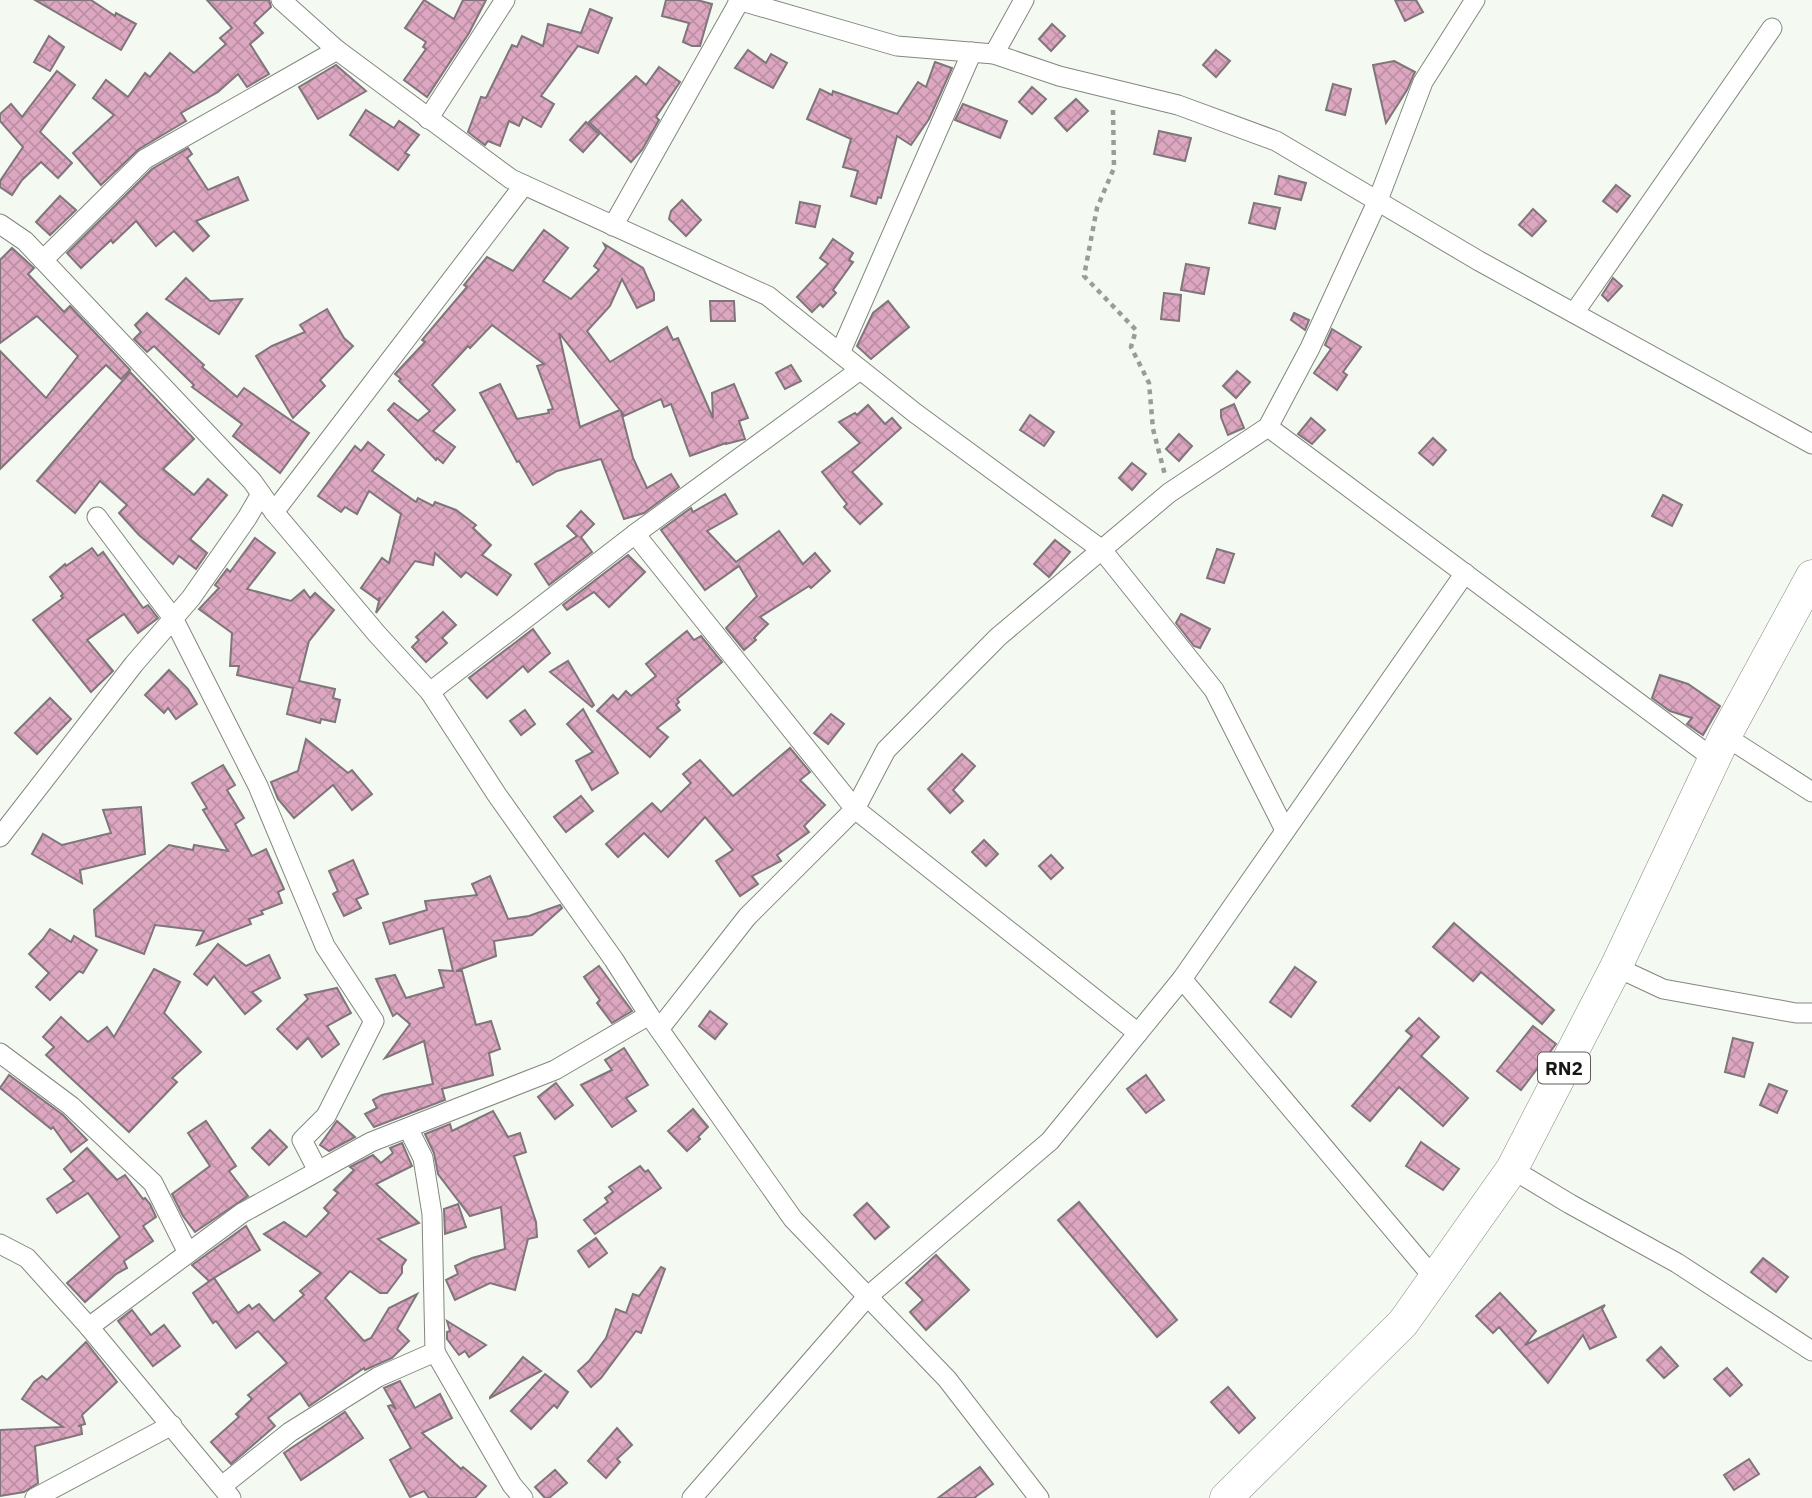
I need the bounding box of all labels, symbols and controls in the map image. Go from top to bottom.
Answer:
road number: RN2 [1538,1052,1590,1084]

